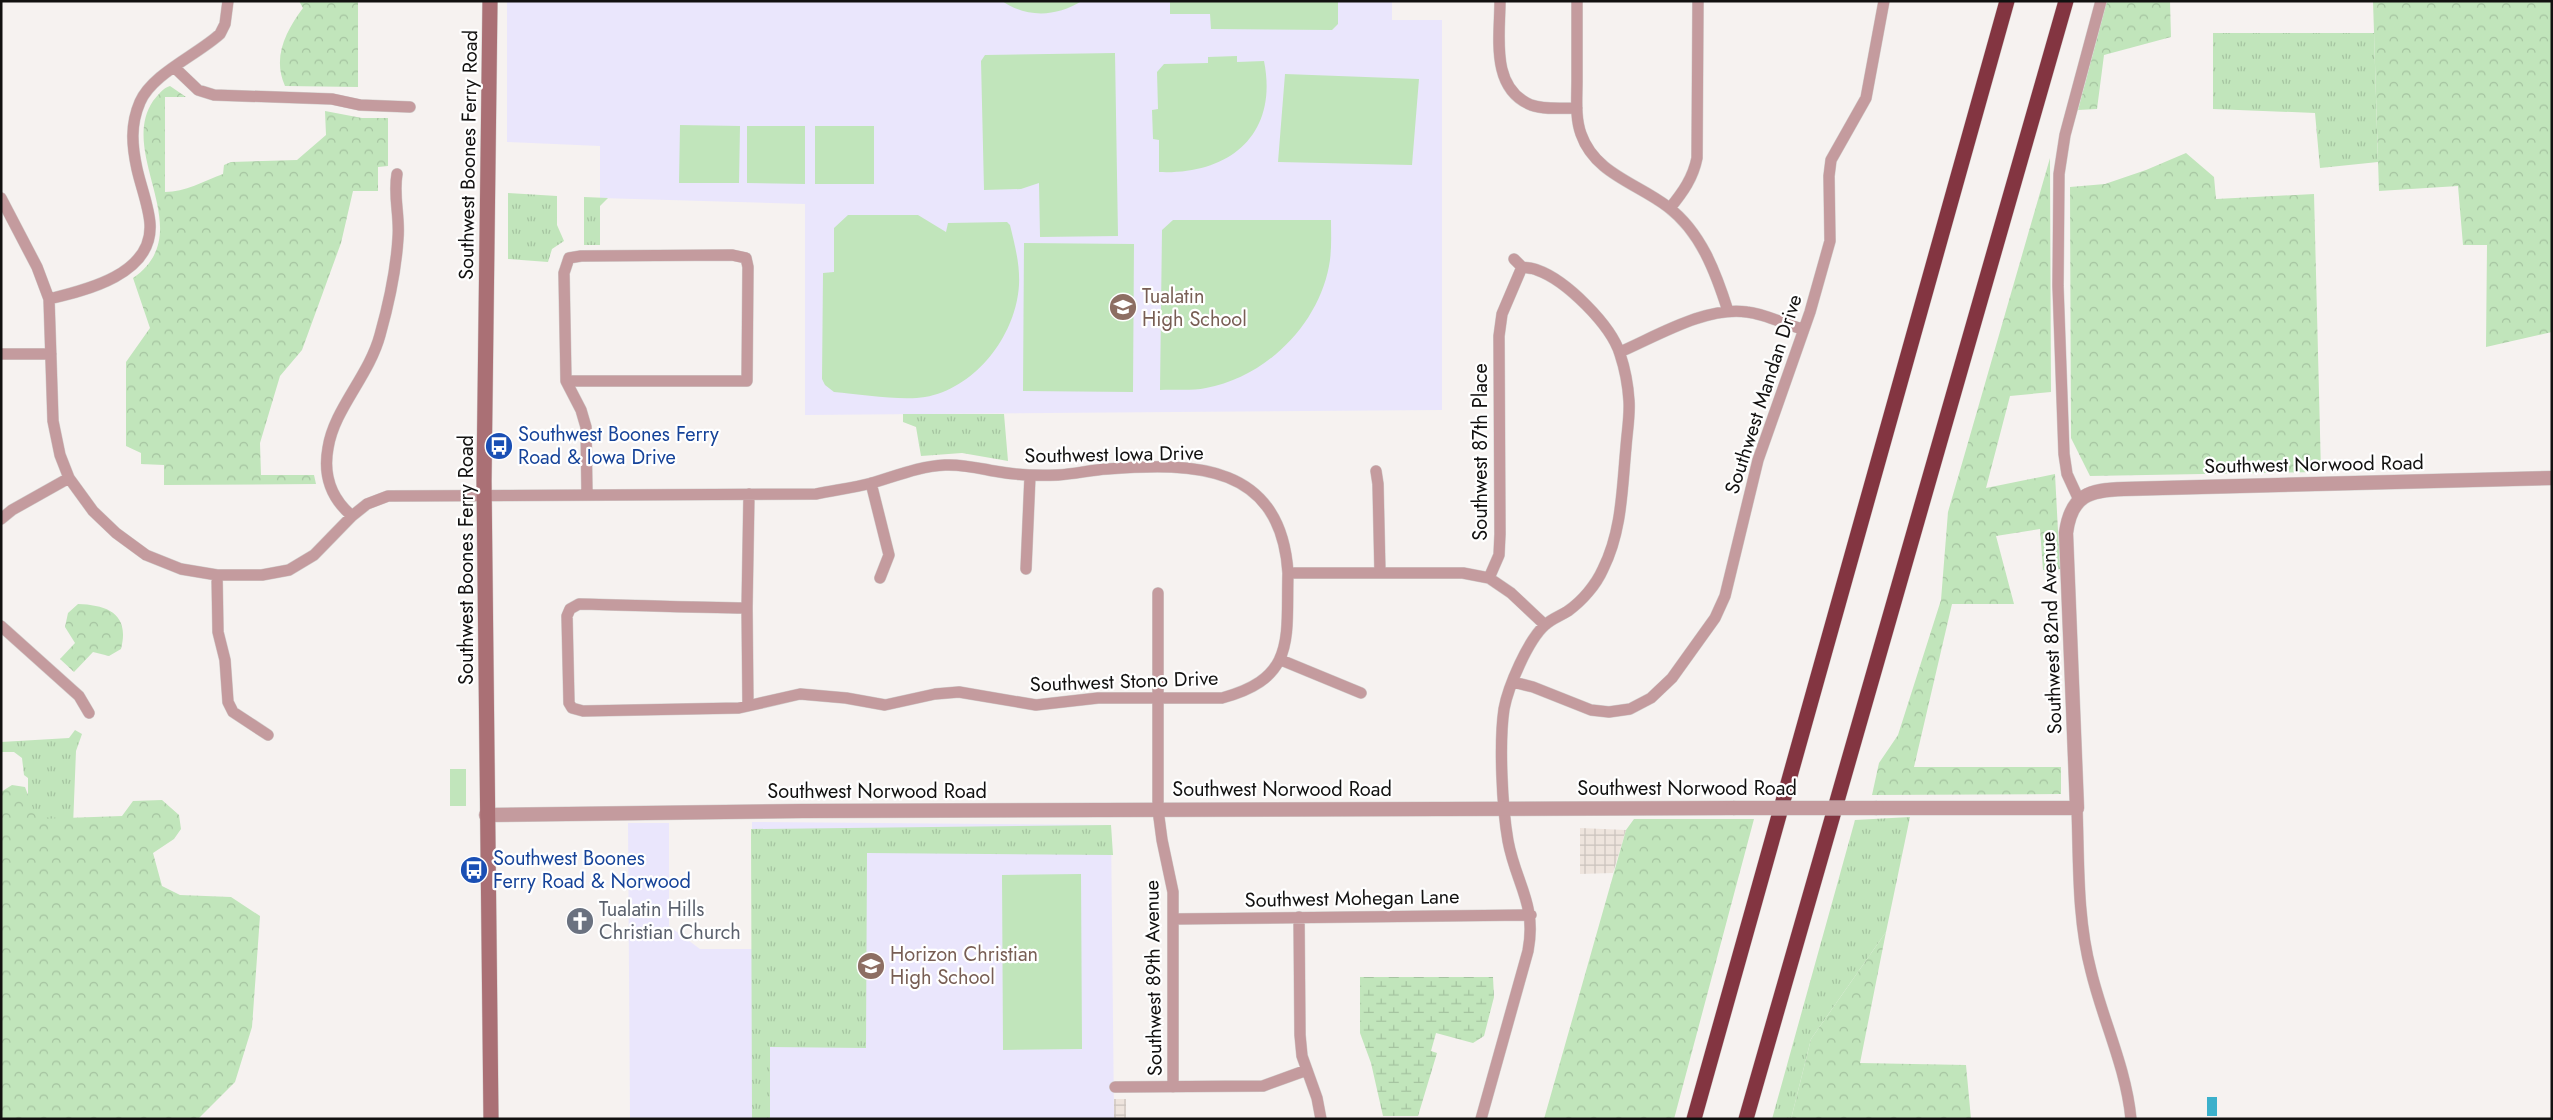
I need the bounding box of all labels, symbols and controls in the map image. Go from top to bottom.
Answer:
street label: Southwest Boones Ferry Road [452,30,485,280]
place label: Tualatin High School [1142,282,1247,334]
street label: Southwest Mandan Drive [1717,291,1809,498]
school or university icon: Tualatin High School [1108,292,1138,322]
street label: Southwest 87th Place [1466,363,1495,541]
place label: Southwest Boones Ferry Road & Iowa Drive [518,420,719,472]
bus stop icon: Southwest Boones Ferry Road & Iowa Drive [484,431,514,461]
street label: Southwest Boones Ferry Road [452,435,481,685]
street label: Southwest Iowa Drive [1024,438,1204,471]
street label: Southwest Norwood Road [2204,448,2424,481]
street label: Southwest 82nd Avenue [2033,531,2070,735]
street label: Southwest Stono Drive [1029,664,1219,699]
street label: Southwest Norwood Road [1577,774,1797,803]
street label: Southwest Norwood Road [1172,775,1392,804]
street label: Southwest Norwood Road [767,777,987,806]
place label: Southwest Boones Ferry Road & Norwood [493,844,691,896]
bus stop icon: Southwest Boones Ferry Road & Norwood [459,855,489,885]
street label: Southwest 89th Avenue [1137,880,1170,1076]
street label: Southwest Mohegan Lane [1244,882,1460,915]
place label: Tualatin Hills Christian Church [599,895,741,947]
church icon: Tualatin Hills Christian Church [565,906,595,936]
place label: Horizon Christian High School [890,940,1038,992]
school or university icon: Horizon Christian High School [856,951,886,981]

